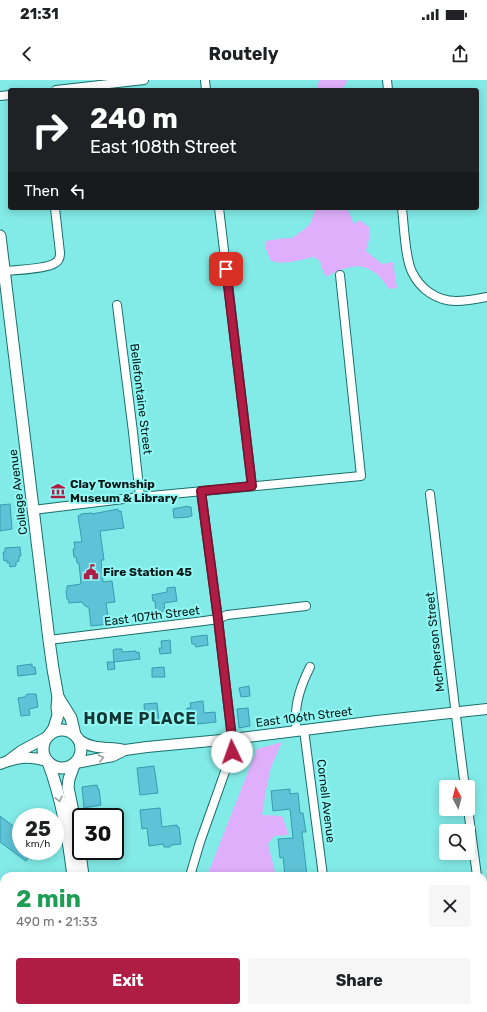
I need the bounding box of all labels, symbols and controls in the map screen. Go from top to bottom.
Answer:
text: 21:31 [20,5,59,23]
icon: back [16,43,38,65]
text: Routely [209,43,278,65]
icon: share [449,43,471,65]
text: 240 m [90,102,178,135]
icon: right [24,104,76,156]
text: East 108th Street [90,136,237,158]
icon: left [67,180,89,202]
text: Then [24,182,59,200]
pin [209,252,243,286]
icon: arrive [215,258,237,280]
street label: Bellefontaine Street [127,343,155,456]
street label: College Avenue [6,448,30,536]
place label: Clay Township Museum & Library [70,477,177,505]
museum icon: Clay Township Museum & Library [49,482,67,500]
public building icon: Fire Station 45 [82,563,100,581]
place label: Fire Station 45 [103,565,192,579]
street label: McPherson Street [423,591,447,693]
street label: East 107th Street [103,603,201,629]
street label: East 106th Street [255,704,353,730]
district label: HOME PLACE [83,709,197,728]
position arrow [211,731,253,773]
one-way arrow [98,755,104,763]
street label: Cornell Avenue [314,758,338,844]
north arrow [439,780,475,816]
map controls [439,780,475,860]
one-way arrow [55,796,63,802]
speed limit sign: 30 [72,808,124,860]
text: 25 [25,817,51,841]
button: search [439,824,475,860]
text: km/h [26,838,50,850]
text: 2 min [16,885,81,913]
button: close [429,885,471,927]
text: 490 m · 21:33 [16,914,97,929]
button: Exit [16,958,240,1004]
button: Share [248,958,471,1004]

